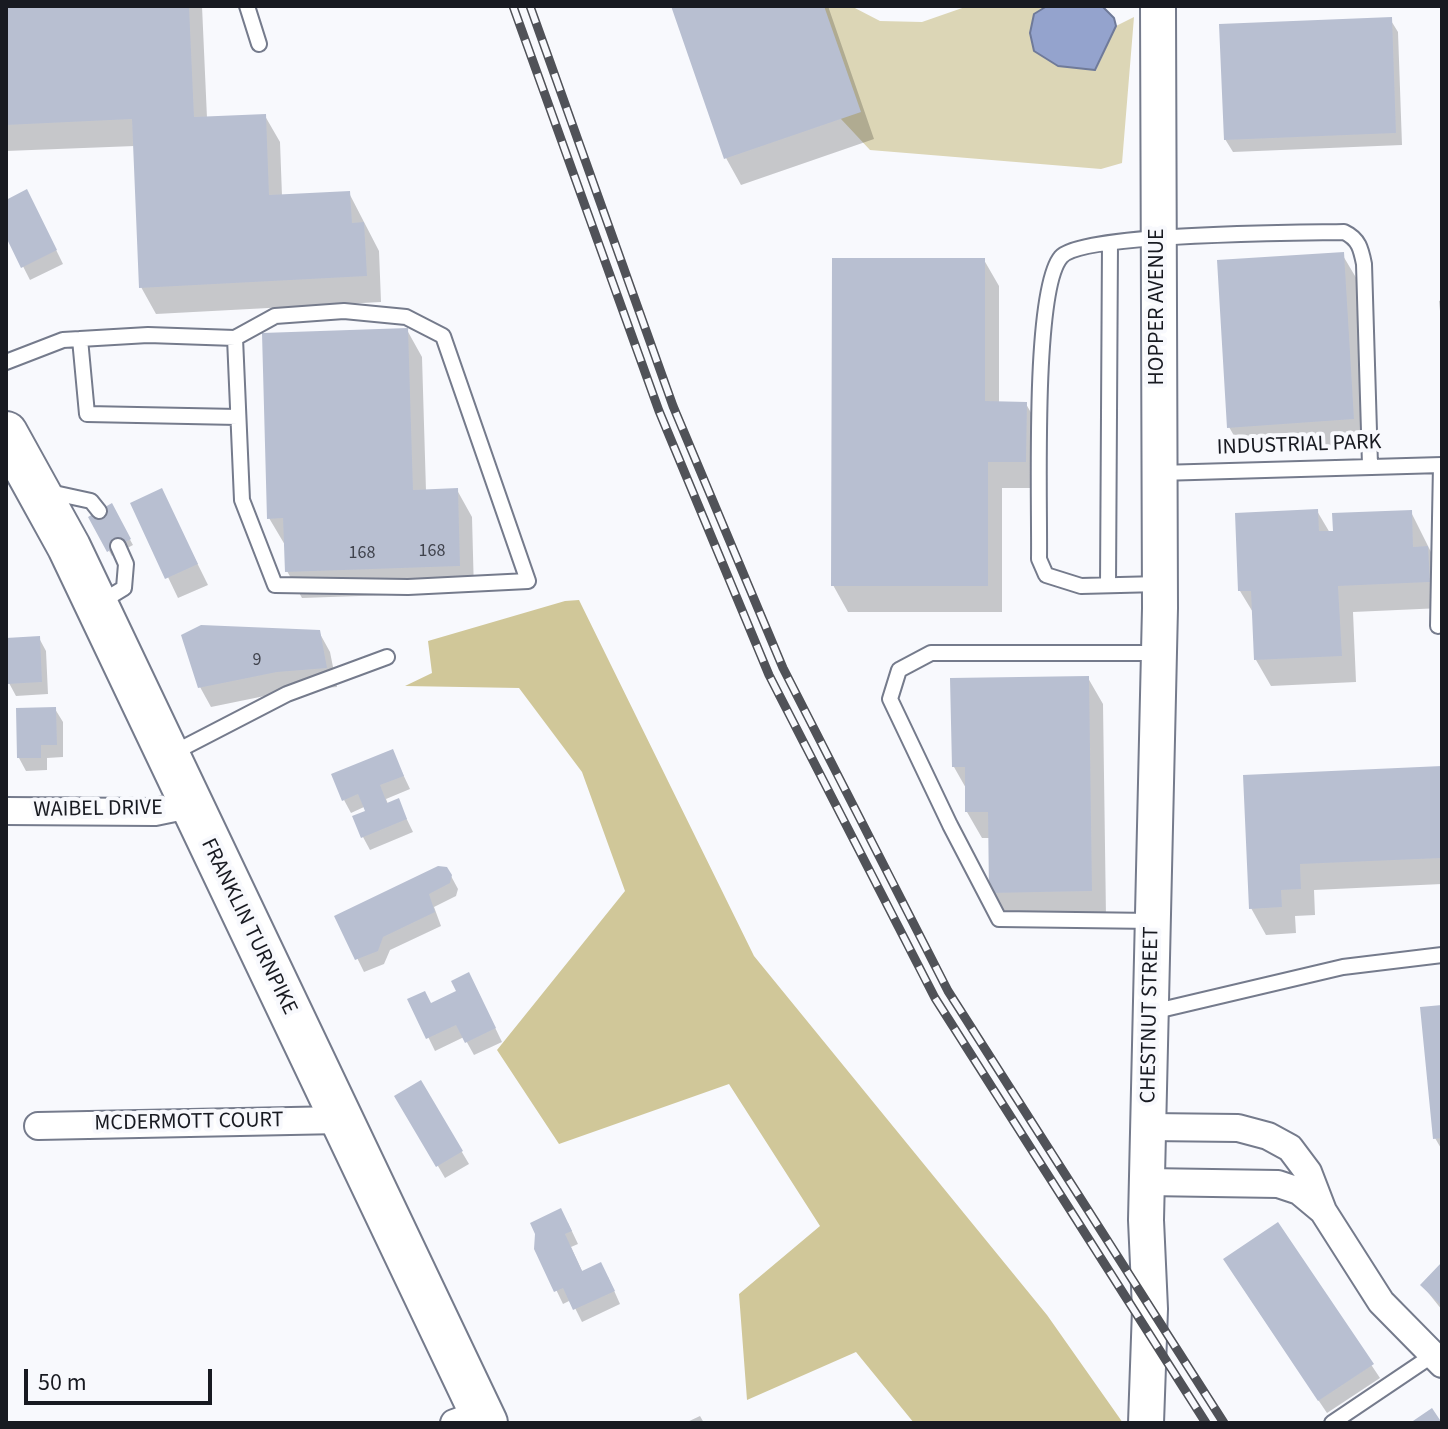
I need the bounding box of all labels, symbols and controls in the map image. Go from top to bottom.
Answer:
street label: HOPPER AVENUE [1145,229,1171,385]
street label: INDUSTRIAL PARK [1216,430,1382,462]
house number: 168 [419,541,445,563]
house number: 168 [349,543,375,565]
house number: 9 [253,650,261,672]
street label: WAIBEL DRIVE [33,796,163,824]
street label: FRANKLIN TURNPIKE [194,835,302,1019]
street label: CHESTNUT STREET [1136,926,1166,1104]
street label: MCDERMOTT COURT [94,1108,284,1138]
scale bar [28,1353,216,1403]
text: 50 m [38,1365,87,1400]

